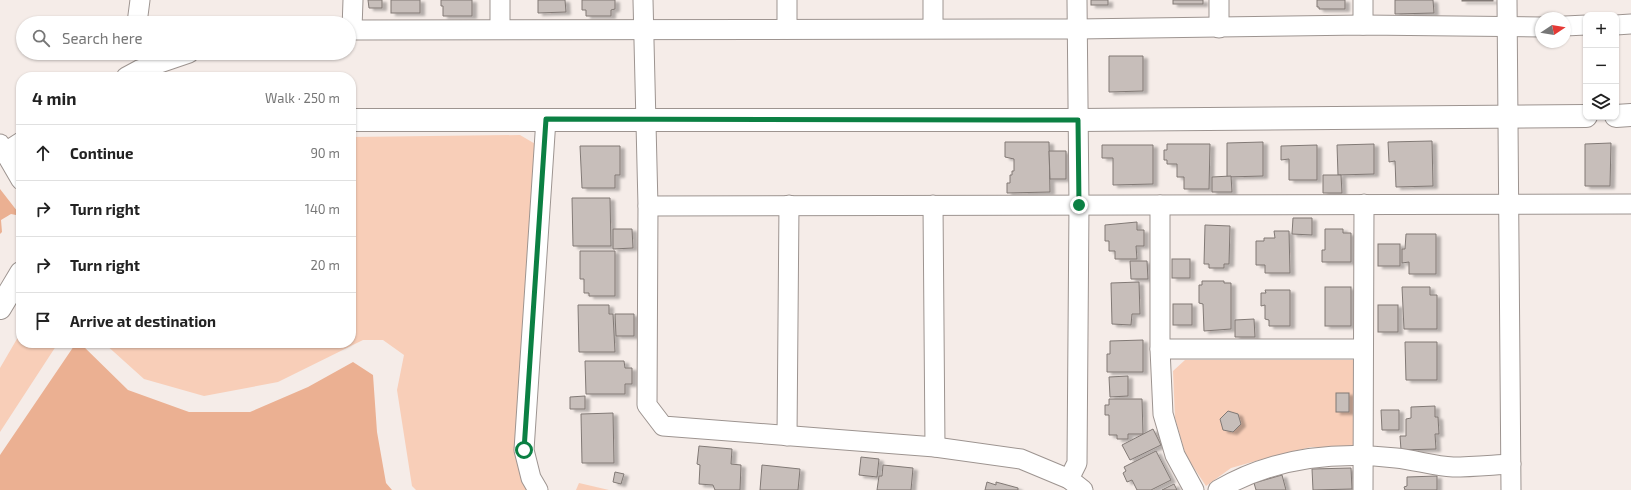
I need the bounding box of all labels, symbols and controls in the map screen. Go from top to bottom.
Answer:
north arrow [1535,12,1571,48]
map controls [1583,12,1619,120]
button: + [1583,12,1619,48]
search box [16,16,356,60]
icon: search [30,27,52,49]
text: Search here [62,29,143,47]
button: − [1583,48,1619,84]
button: layers [1583,84,1619,120]
text: 4 min [32,88,76,108]
text: Walk · 250 m [265,90,340,106]
icon: ahead [32,142,54,164]
text: Continue [70,144,133,162]
text: 90 m [310,145,340,161]
route end [1070,196,1088,214]
icon: right [32,198,54,220]
text: Turn right [70,200,140,218]
text: 140 m [305,201,340,217]
icon: right [32,254,54,276]
text: Turn right [70,256,140,274]
text: 20 m [311,257,340,273]
icon: arrive [32,310,54,332]
text: Arrive at destination [70,312,216,330]
route start [515,441,533,459]

